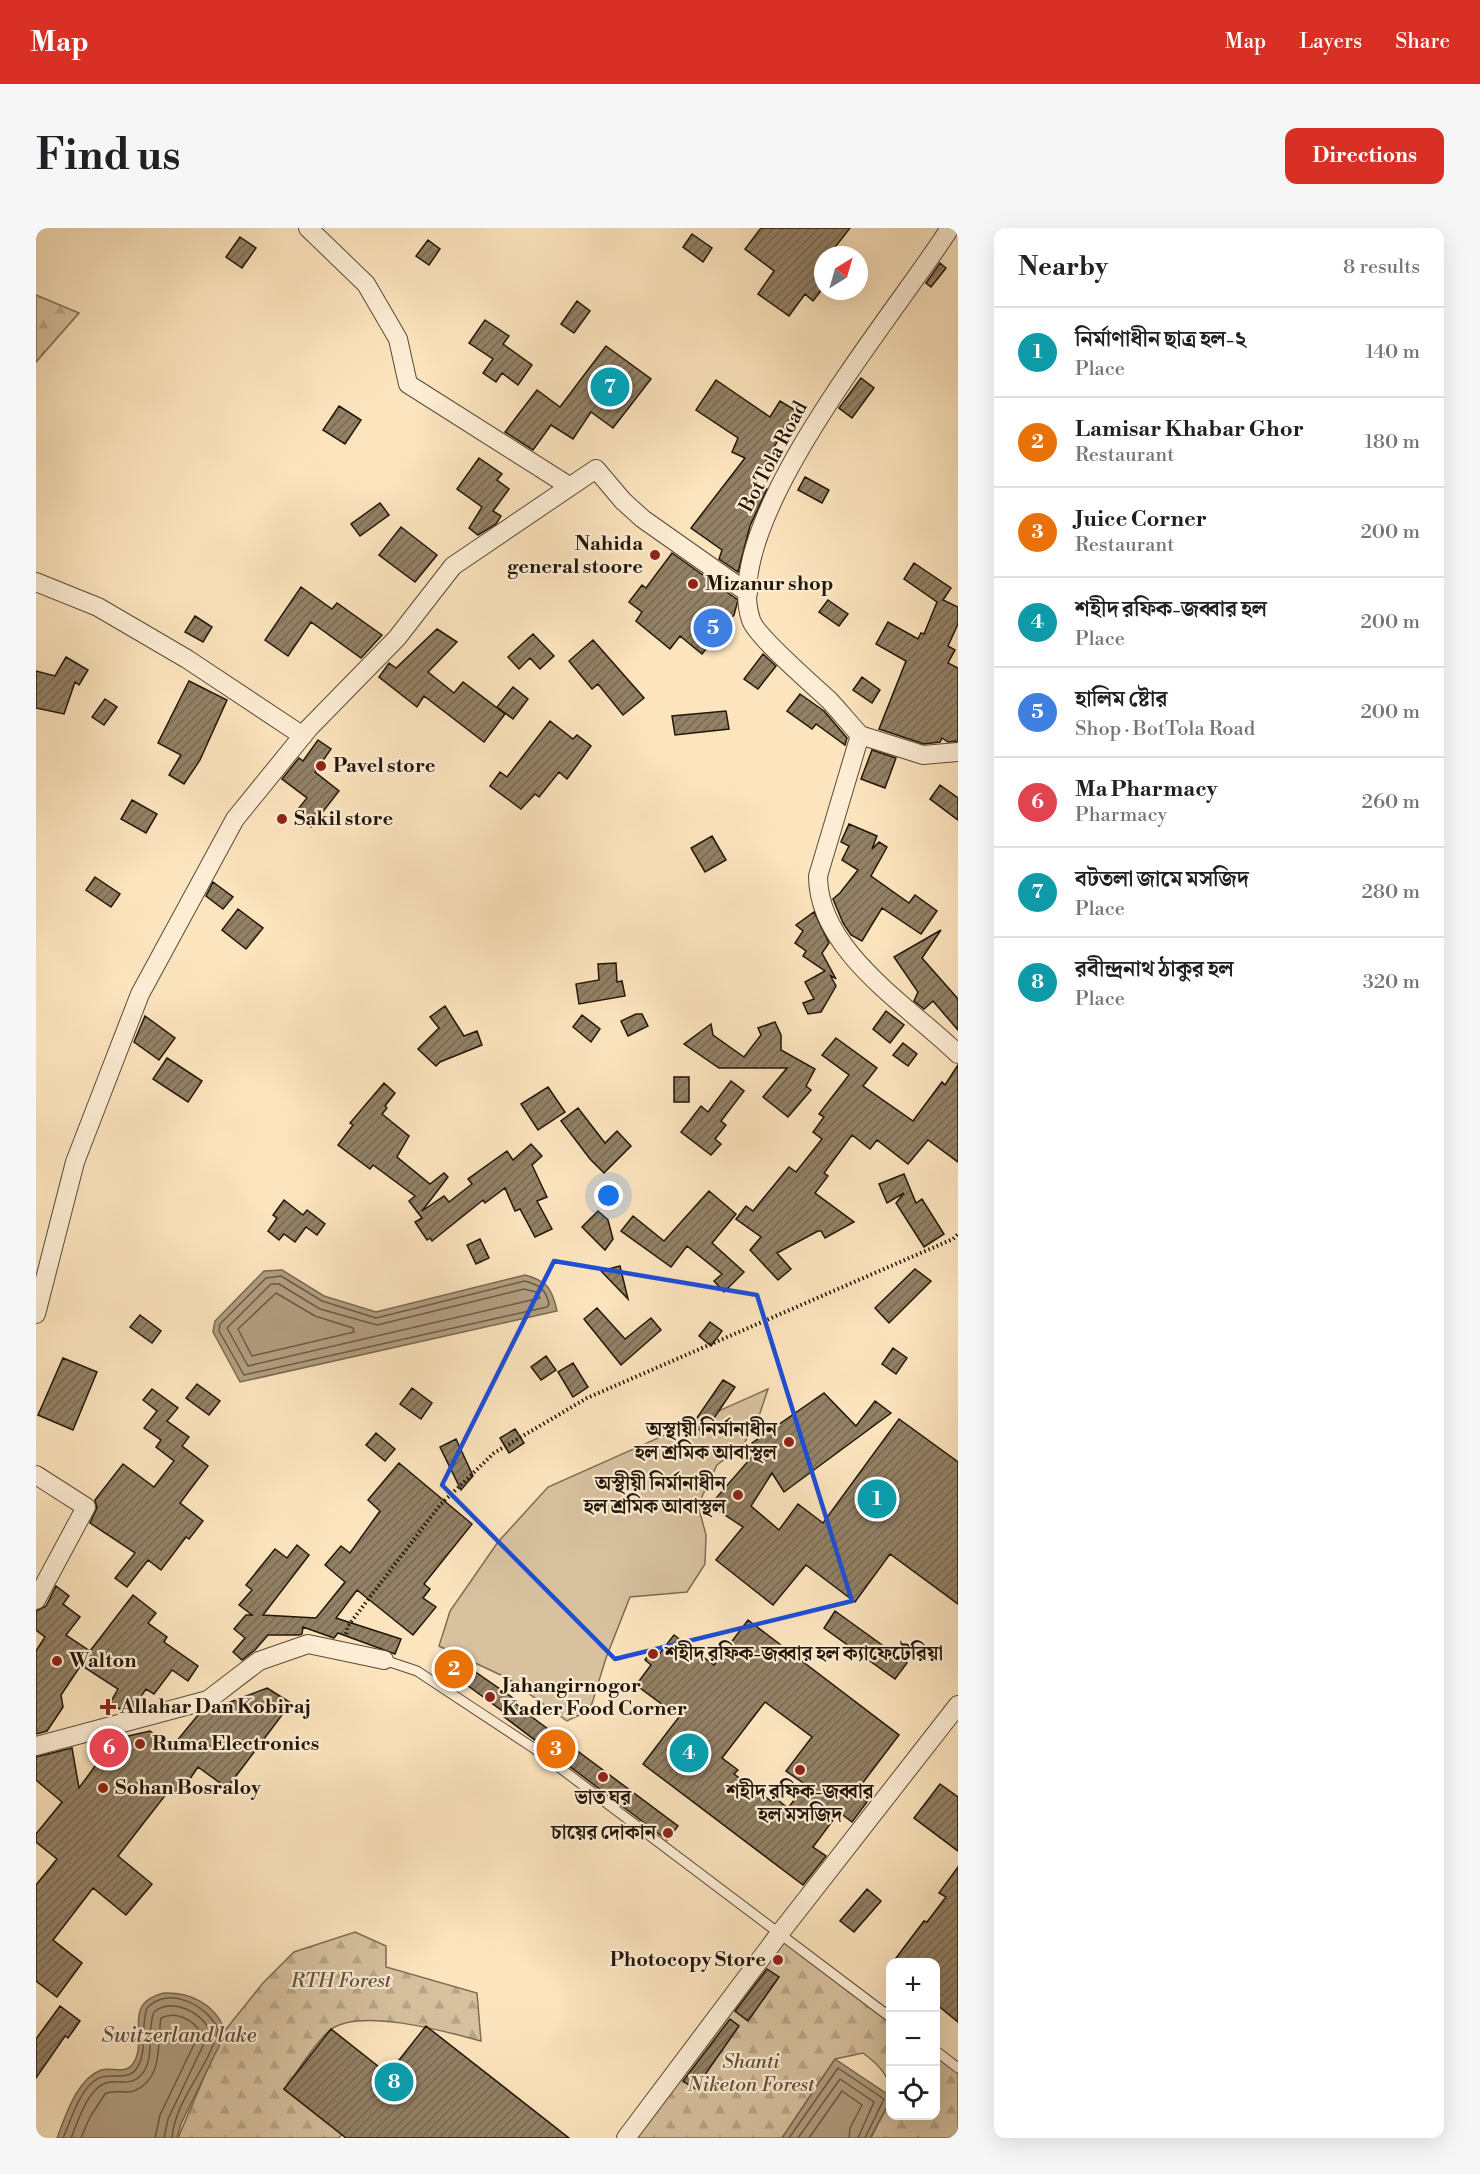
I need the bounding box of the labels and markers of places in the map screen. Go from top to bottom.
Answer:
pin: 7 [590,364,630,410]
place label: Nahida general stoore [507,532,643,580]
marker: Nahida general stoore [648,548,662,562]
place label: Mizanur shop [705,572,834,597]
marker: Mizanur shop [686,577,700,591]
pin: 5 [694,606,732,650]
place label: Pavel store [333,754,436,779]
marker: Pavel store [314,759,328,773]
place label: Sakil store [294,807,394,832]
marker: Sakil store [275,812,289,826]
place label: অস্থায়ী নির্মানাধীন হল শ্রমিক আবাস্থল [634,1416,779,1466]
marker: অস্থায়ী নির্মানাধীন হল শ্রমিক আবাস্থল [782,1435,796,1449]
place label: অস্থীয়ী নির্মানাধীন হল শ্রমিক আবাস্থল [583,1470,728,1520]
pin: 1 [858,1476,896,1522]
marker: অস্থীয়ী নির্মানাধীন হল শ্রমিক আবাস্থল [731,1488,745,1502]
place label: শহীদ রফিক-জব্বার হল ক্যাফেটেরিয়া [664,1640,943,1667]
pin: 2 [434,1646,474,1692]
marker: শহীদ রফিক-জব্বার হল ক্যাফেটেরিয়া [646,1647,660,1661]
place label: Walton [68,1649,137,1674]
marker: Walton [50,1654,64,1668]
place label: Jahangirnogor Kader Food Corner [499,1674,687,1722]
marker: Jahangirnogor Kader Food Corner [483,1690,497,1704]
place label: Allahar Dan Kobiraj [119,1695,311,1720]
marker: Allahar Dan Kobiraj [101,1700,115,1714]
pin: 6 [90,1726,128,1771]
pin: 3 [536,1726,576,1772]
pin: 4 [670,1730,708,1775]
place label: Ruma Electronics [152,1732,319,1757]
marker: Ruma Electronics [133,1737,147,1751]
marker: শহীদ রফিক-জব্বার হল মসজিদ [793,1763,807,1777]
marker: ভাত ঘর [596,1770,610,1784]
place label: Sohan Bosraloy [115,1776,262,1801]
place label: শহীদ রফিক-জব্বার হল মসজিদ [725,1778,875,1828]
marker: Sohan Bosraloy [96,1781,110,1795]
place label: ভাত ঘর [574,1786,632,1811]
place label: চায়ের দোকান [550,1821,658,1846]
marker: চায়ের দোকান [661,1826,675,1840]
place label: Photocopy Store [610,1948,766,1973]
marker: Photocopy Store [771,1953,785,1967]
pin: 8 [374,2060,414,2104]

